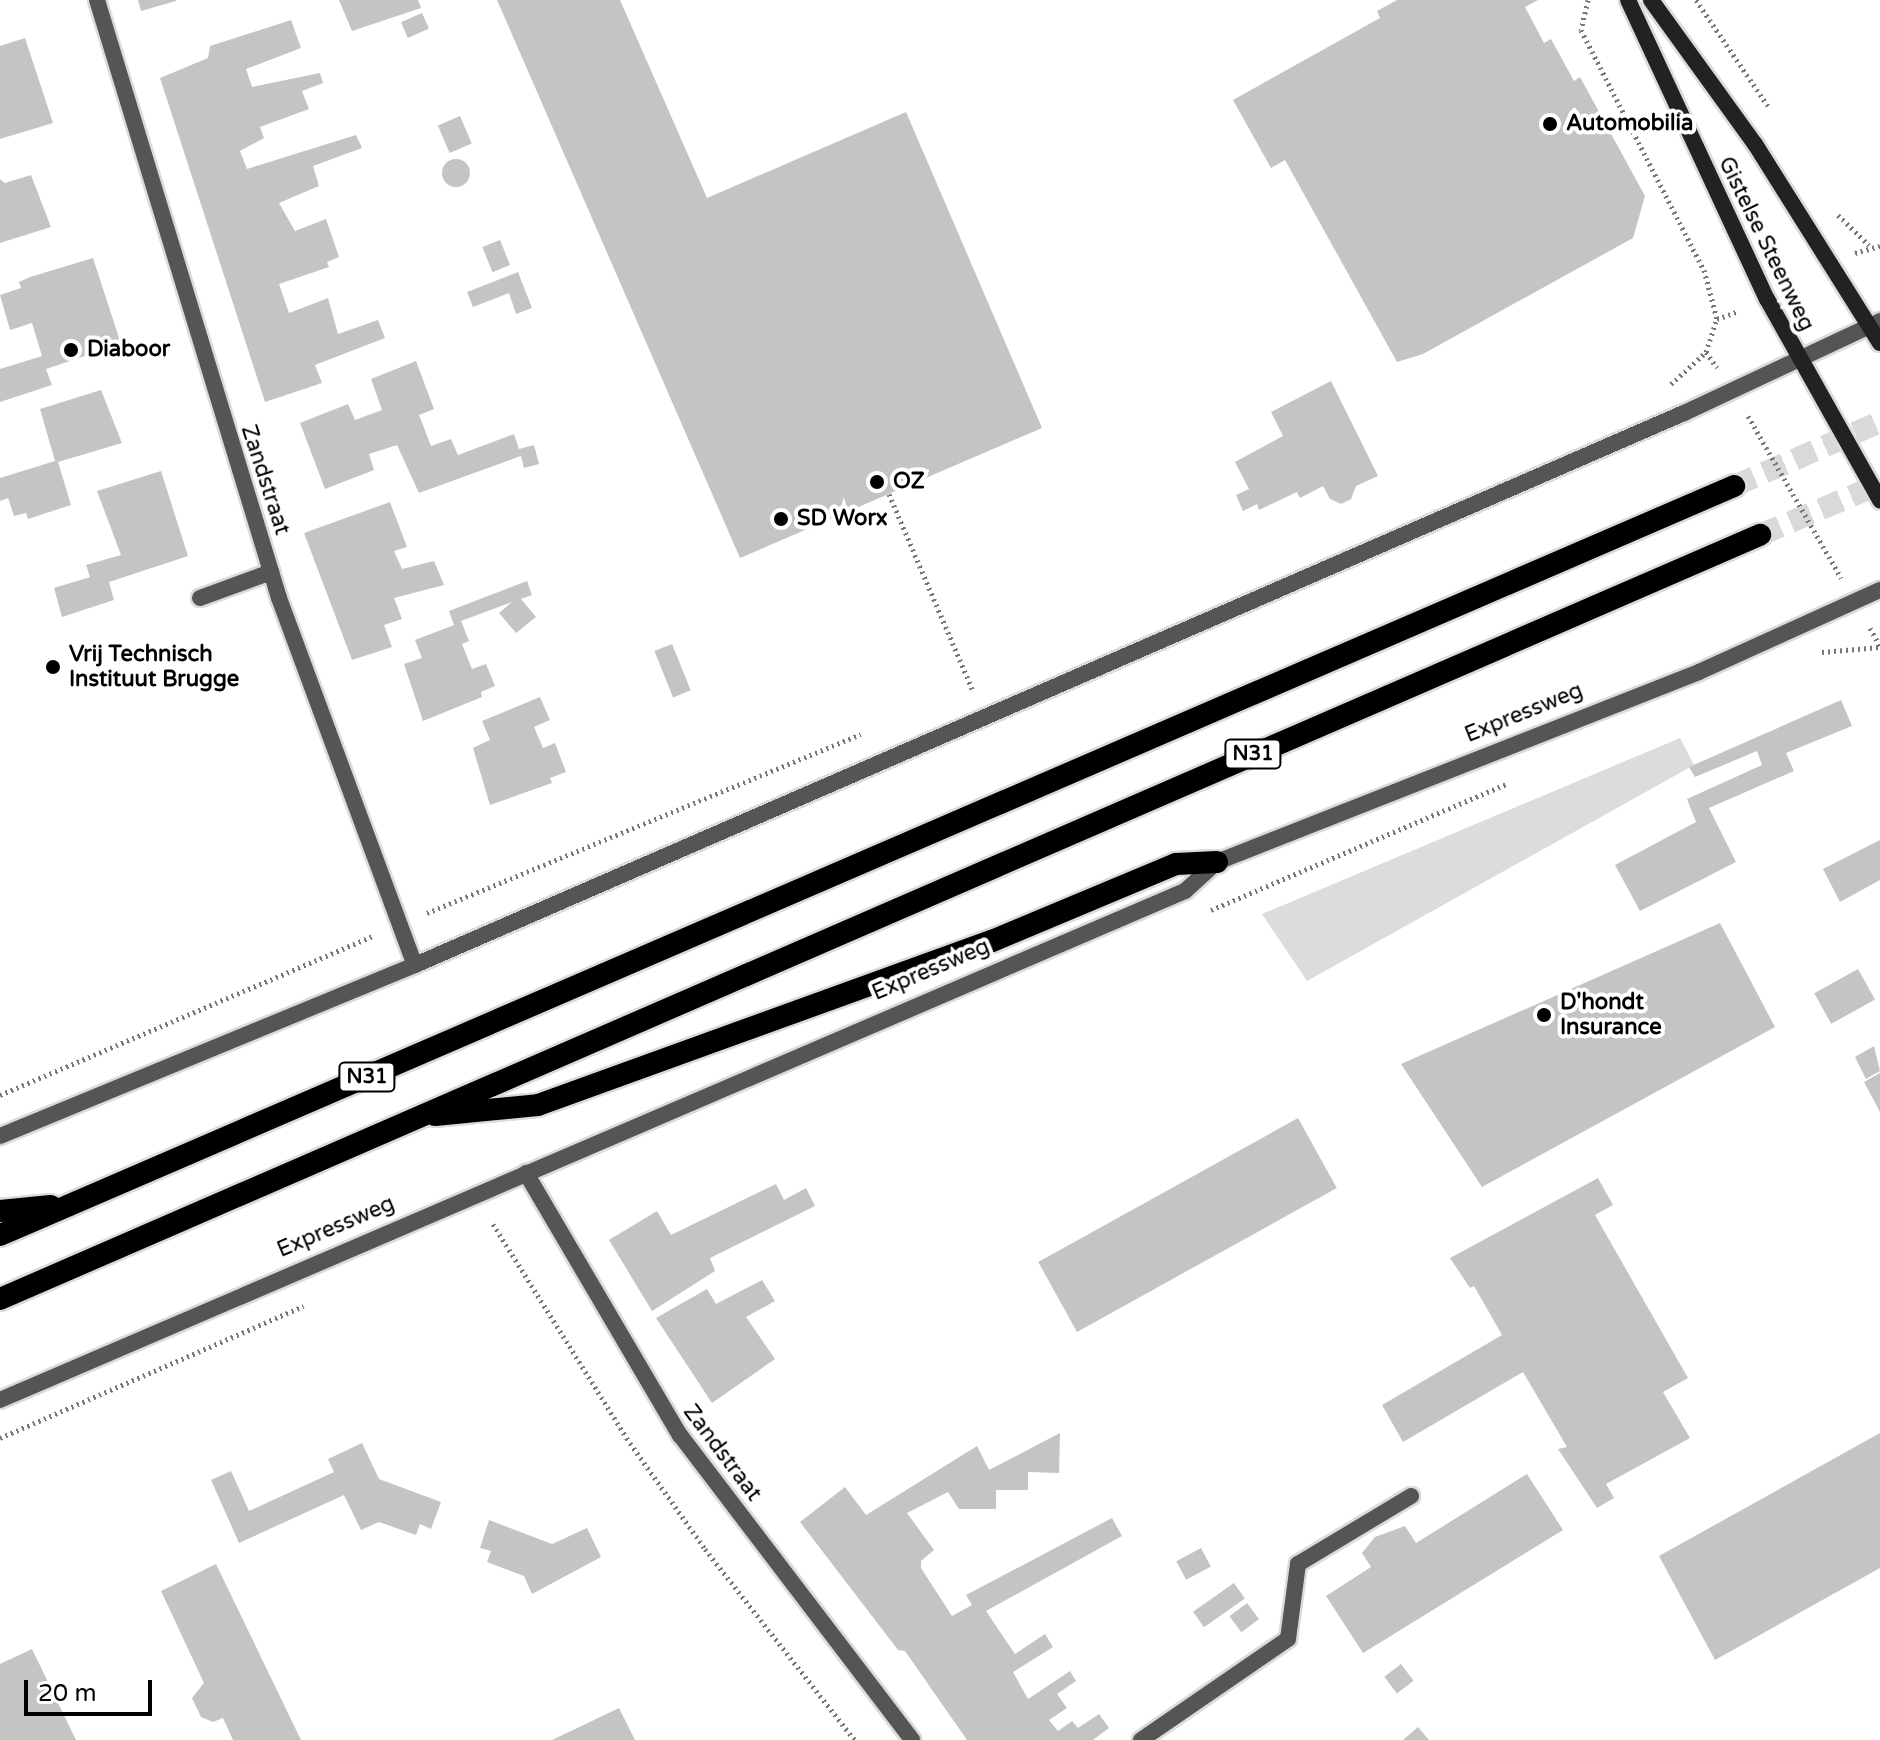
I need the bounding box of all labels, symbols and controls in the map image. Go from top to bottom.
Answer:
place label: Automobilia [1566,111,1693,137]
marker: Automobilia [1541,115,1559,133]
street label: Gistelse Steenweg [1712,153,1820,335]
place label: Diaboor [87,337,170,363]
marker: Diaboor [62,341,80,359]
street label: Zandstraat [235,422,295,538]
place label: OZ [893,469,925,495]
marker: OZ [868,473,886,491]
place label: SD Worx [797,506,888,532]
marker: SD Worx [772,510,790,528]
place label: Vrij Technisch Instituut Brugge [69,641,239,692]
marker: Vrij Technisch Instituut Brugge [44,658,62,676]
street label: Expressweg [1461,677,1587,749]
road number: N31 [1223,738,1283,770]
street label: Expressweg [868,933,994,1007]
place label: D'hondt Insurance [1560,989,1662,1040]
marker: D'hondt Insurance [1535,1006,1553,1024]
road number: N31 [337,1061,397,1093]
street label: Expressweg [273,1190,399,1264]
street label: Zandstraat [677,1400,767,1506]
scale bar [28,1664,156,1714]
text: 20 m [38,1679,96,1708]

